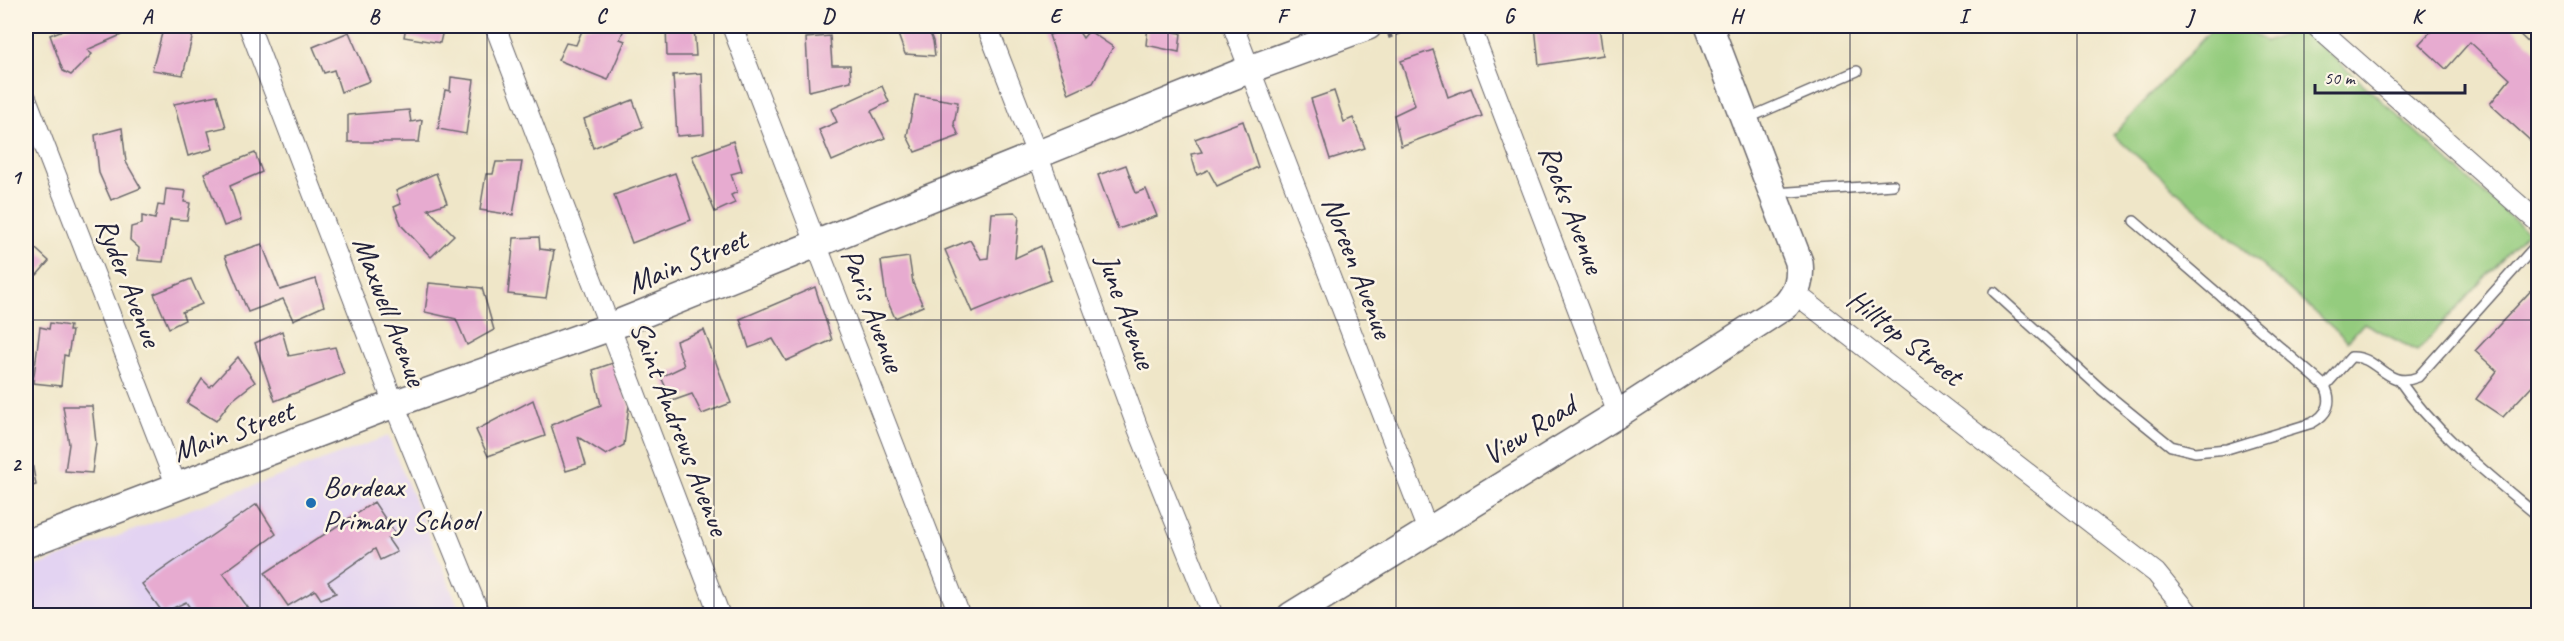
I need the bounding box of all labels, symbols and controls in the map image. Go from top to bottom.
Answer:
text: A [142,4,154,29]
text: B [369,4,381,29]
text: C [596,4,608,29]
text: D [822,4,836,29]
text: E [1050,4,1064,29]
text: F [1277,4,1291,29]
text: G [1504,4,1517,29]
text: H [1730,4,1745,29]
text: I [1959,4,1972,29]
text: J [2185,4,2197,29]
text: K [2412,4,2426,29]
scale bar [2315,57,2465,95]
text: 50 m [2324,67,2357,89]
street label: Rocks Avenue [1530,139,1615,281]
text: 1 [12,165,23,190]
street label: Noreen Avenue [1314,191,1403,345]
street label: Ryder Avenue [87,212,172,354]
street label: Main Street [622,219,755,302]
street label: Maxwell Avenue [344,231,437,393]
street label: Paris Avenue [832,243,915,379]
street label: June Avenue [1088,247,1166,376]
street label: Hilltop Street [1839,280,1973,396]
street label: Saint Andrews Avenue [622,315,739,543]
street label: View Road [1475,384,1586,473]
street label: Main Street [167,391,301,470]
text: 2 [12,452,23,477]
place label: Bordeax Primary School [323,467,482,539]
marker: Bordeax Primary School [304,496,318,510]

